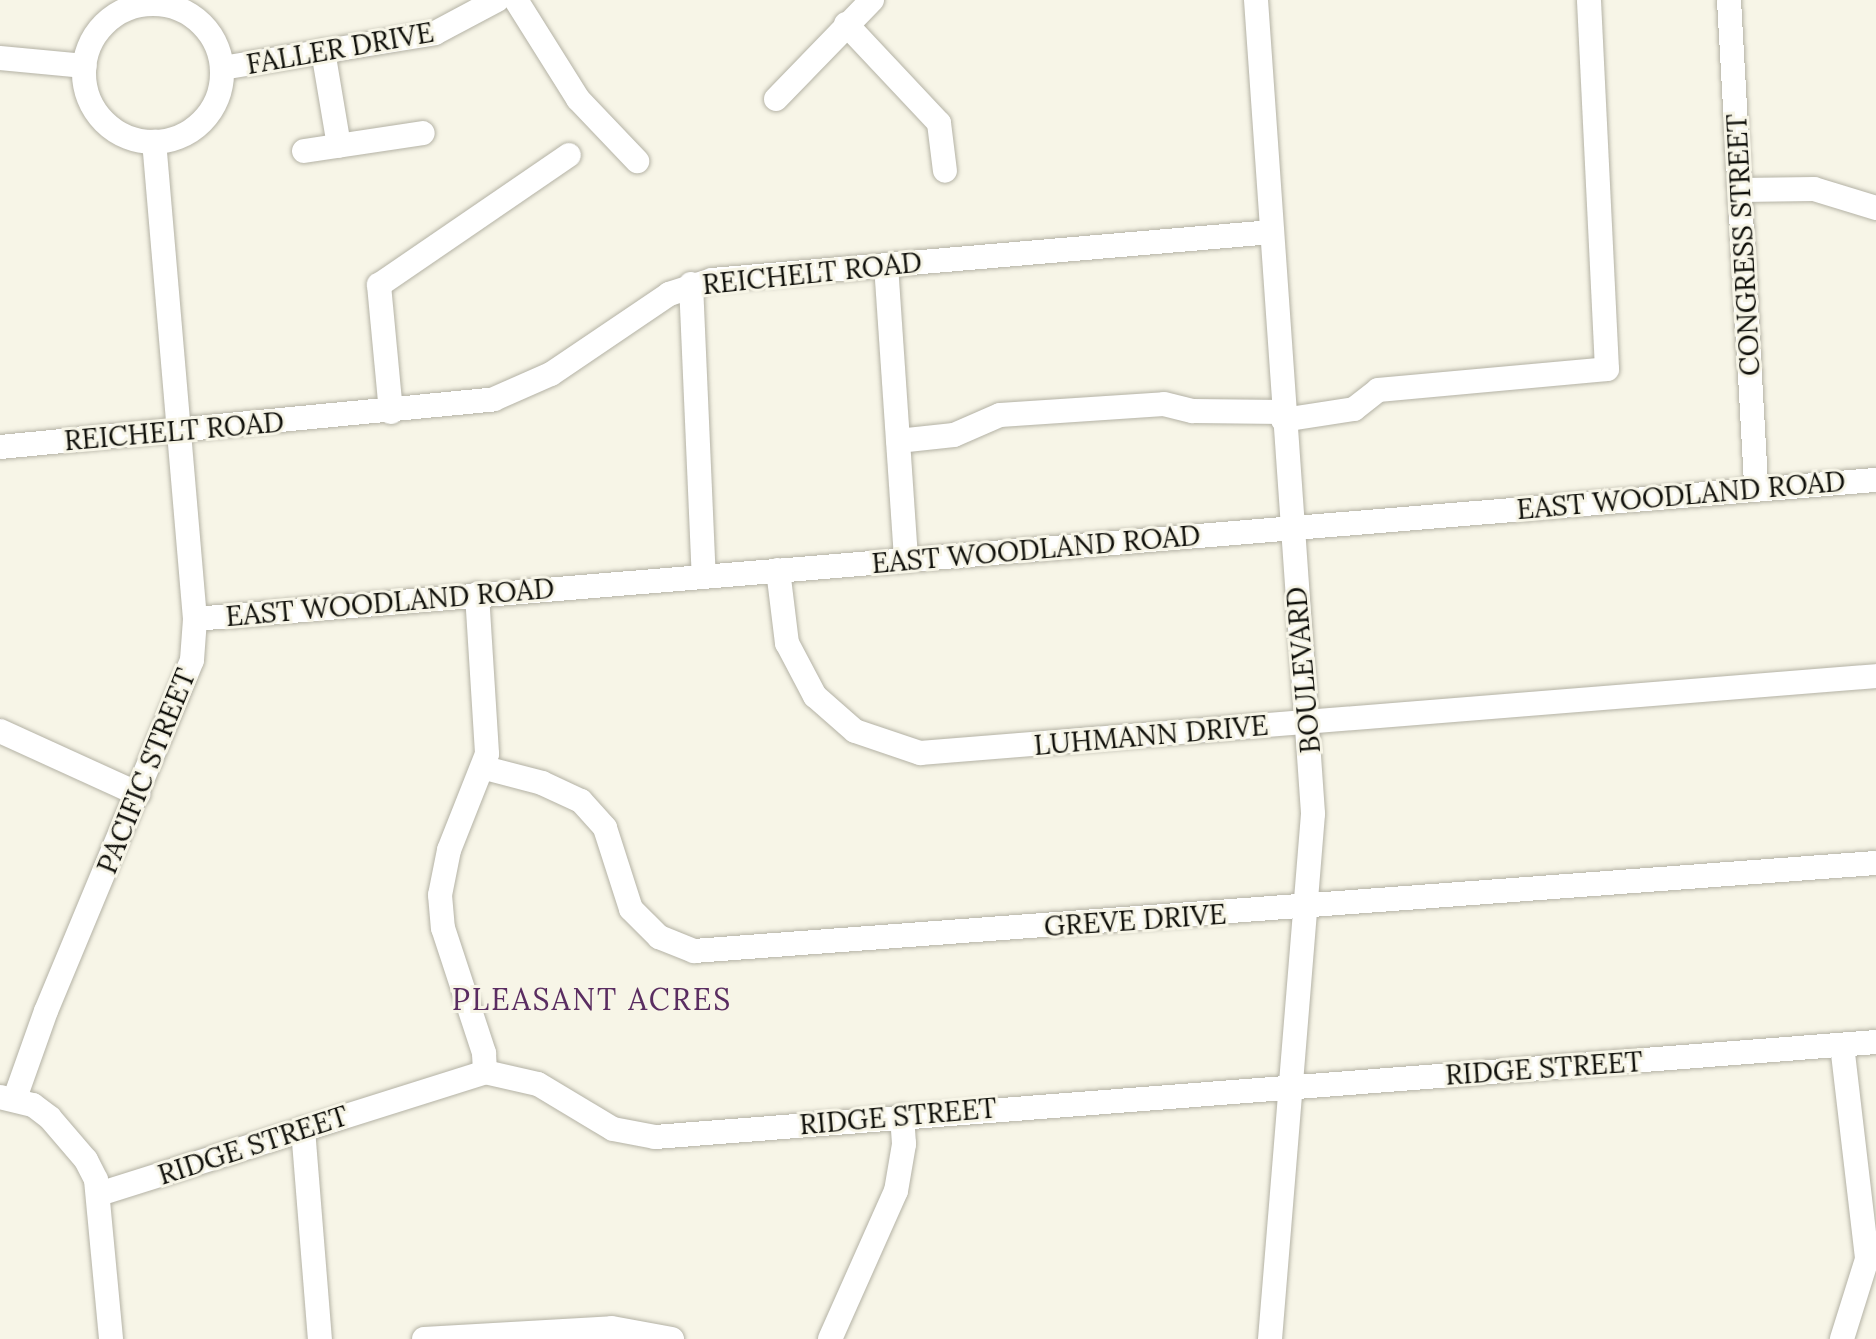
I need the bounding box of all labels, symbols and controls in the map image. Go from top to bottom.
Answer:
street label: FALLER DRIVE [244,15,436,81]
street label: CONGRESS STREET [1719,113,1767,377]
street label: REICHELT ROAD [701,245,923,301]
street label: REICHELT ROAD [63,405,285,457]
street label: EAST WOODLAND ROAD [1515,464,1847,526]
street label: EAST WOODLAND ROAD [870,518,1202,580]
street label: EAST WOODLAND ROAD [224,571,556,633]
street label: BOULEVARD [1279,585,1327,755]
street label: PACIFIC STREET [90,664,202,878]
street label: LUHMANN DRIVE [1032,708,1270,762]
street label: GREVE DRIVE [1043,897,1227,943]
district label: PLEASANT ACRES [452,981,732,1017]
street label: RIDGE STREET [1444,1044,1644,1092]
street label: RIDGE STREET [798,1091,998,1141]
street label: RIDGE STREET [154,1098,352,1192]

